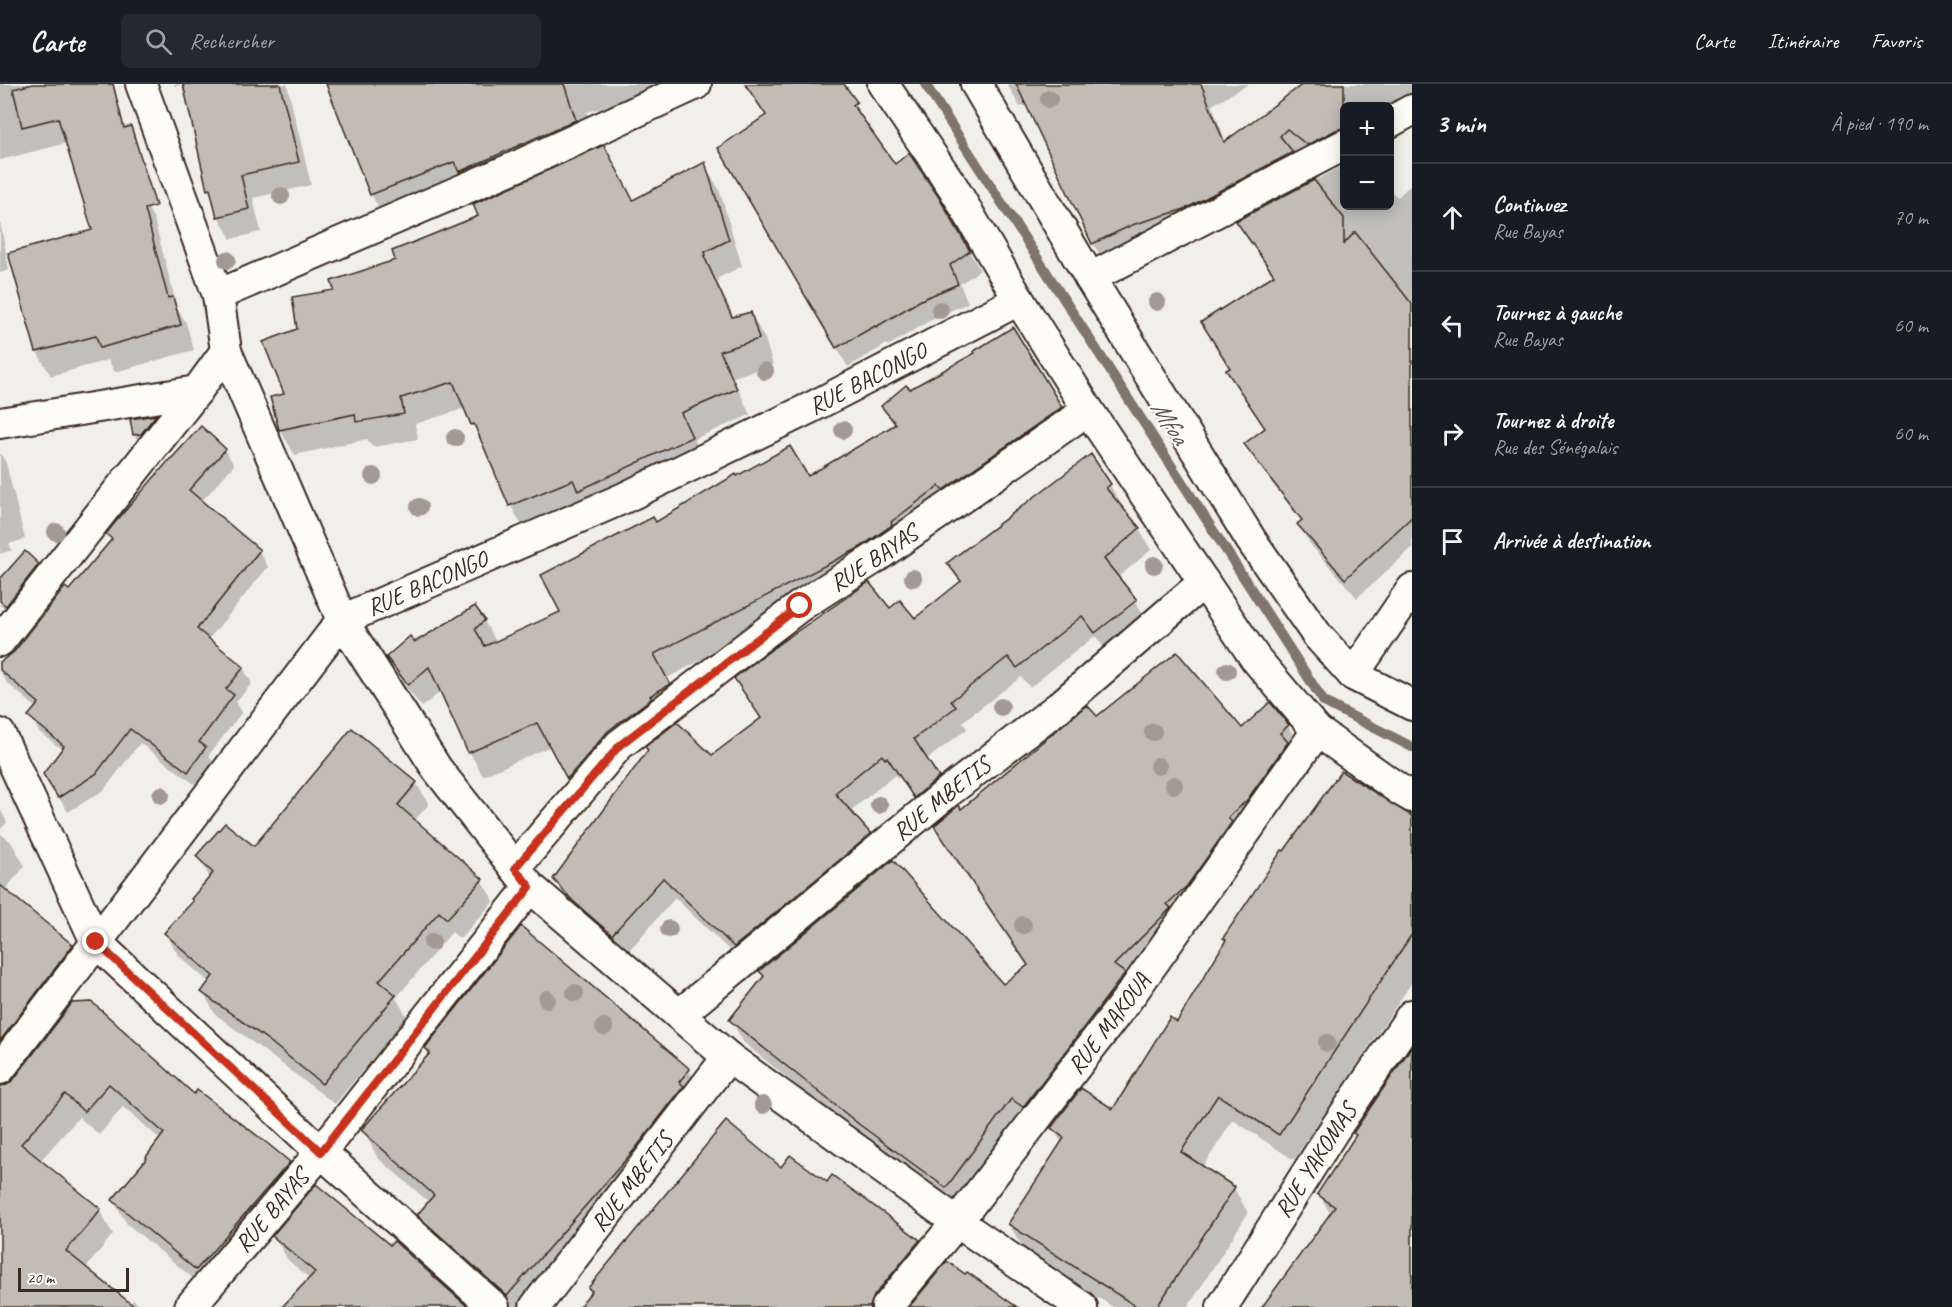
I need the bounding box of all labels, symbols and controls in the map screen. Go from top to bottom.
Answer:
search box [121,14,541,68]
text: Carte [30,24,85,59]
icon: search [142,25,175,58]
text: Rechercher [190,27,274,55]
text: Carte [1694,28,1735,54]
text: Itinéraire [1768,28,1838,54]
text: Favoris [1871,28,1922,54]
map controls [1340,102,1394,210]
button: + [1340,102,1394,156]
text: 3 min [1436,107,1486,140]
text: À pied · 190 m [1831,111,1928,136]
button: − [1340,156,1394,210]
text: Continuez [1493,191,1566,219]
icon: ahead [1436,201,1469,234]
text: 70 m [1894,205,1928,230]
text: Rue Bayas [1493,219,1563,244]
text: Tournez à gauche [1493,299,1621,327]
icon: left [1436,309,1469,342]
text: 60 m [1894,313,1928,338]
text: Rue Bayas [1493,327,1563,352]
street label: RUE BACONGO [803,335,933,421]
water label: Mfoa [1144,394,1198,452]
text: Tournez à droite [1493,407,1613,435]
icon: right [1436,417,1469,450]
text: 60 m [1894,421,1928,446]
text: Rue des Sénégalais [1493,435,1617,460]
street label: RUE BAYAS [824,516,927,598]
icon: arrive [1436,525,1469,558]
text: Arrivée à destination [1493,527,1651,555]
street label: RUE BACONGO [362,543,494,623]
route start [786,592,812,618]
street label: RUE MBETIS [886,748,999,847]
route end [82,928,108,954]
street label: RUE MAKOUA [1061,966,1157,1080]
street label: RUE YAKOMAS [1268,1094,1365,1223]
street label: RUE MBETIS [584,1124,681,1238]
street label: RUE BAYAS [228,1160,318,1258]
scale bar [18,1265,129,1292]
text: 20 m [27,1268,54,1288]

